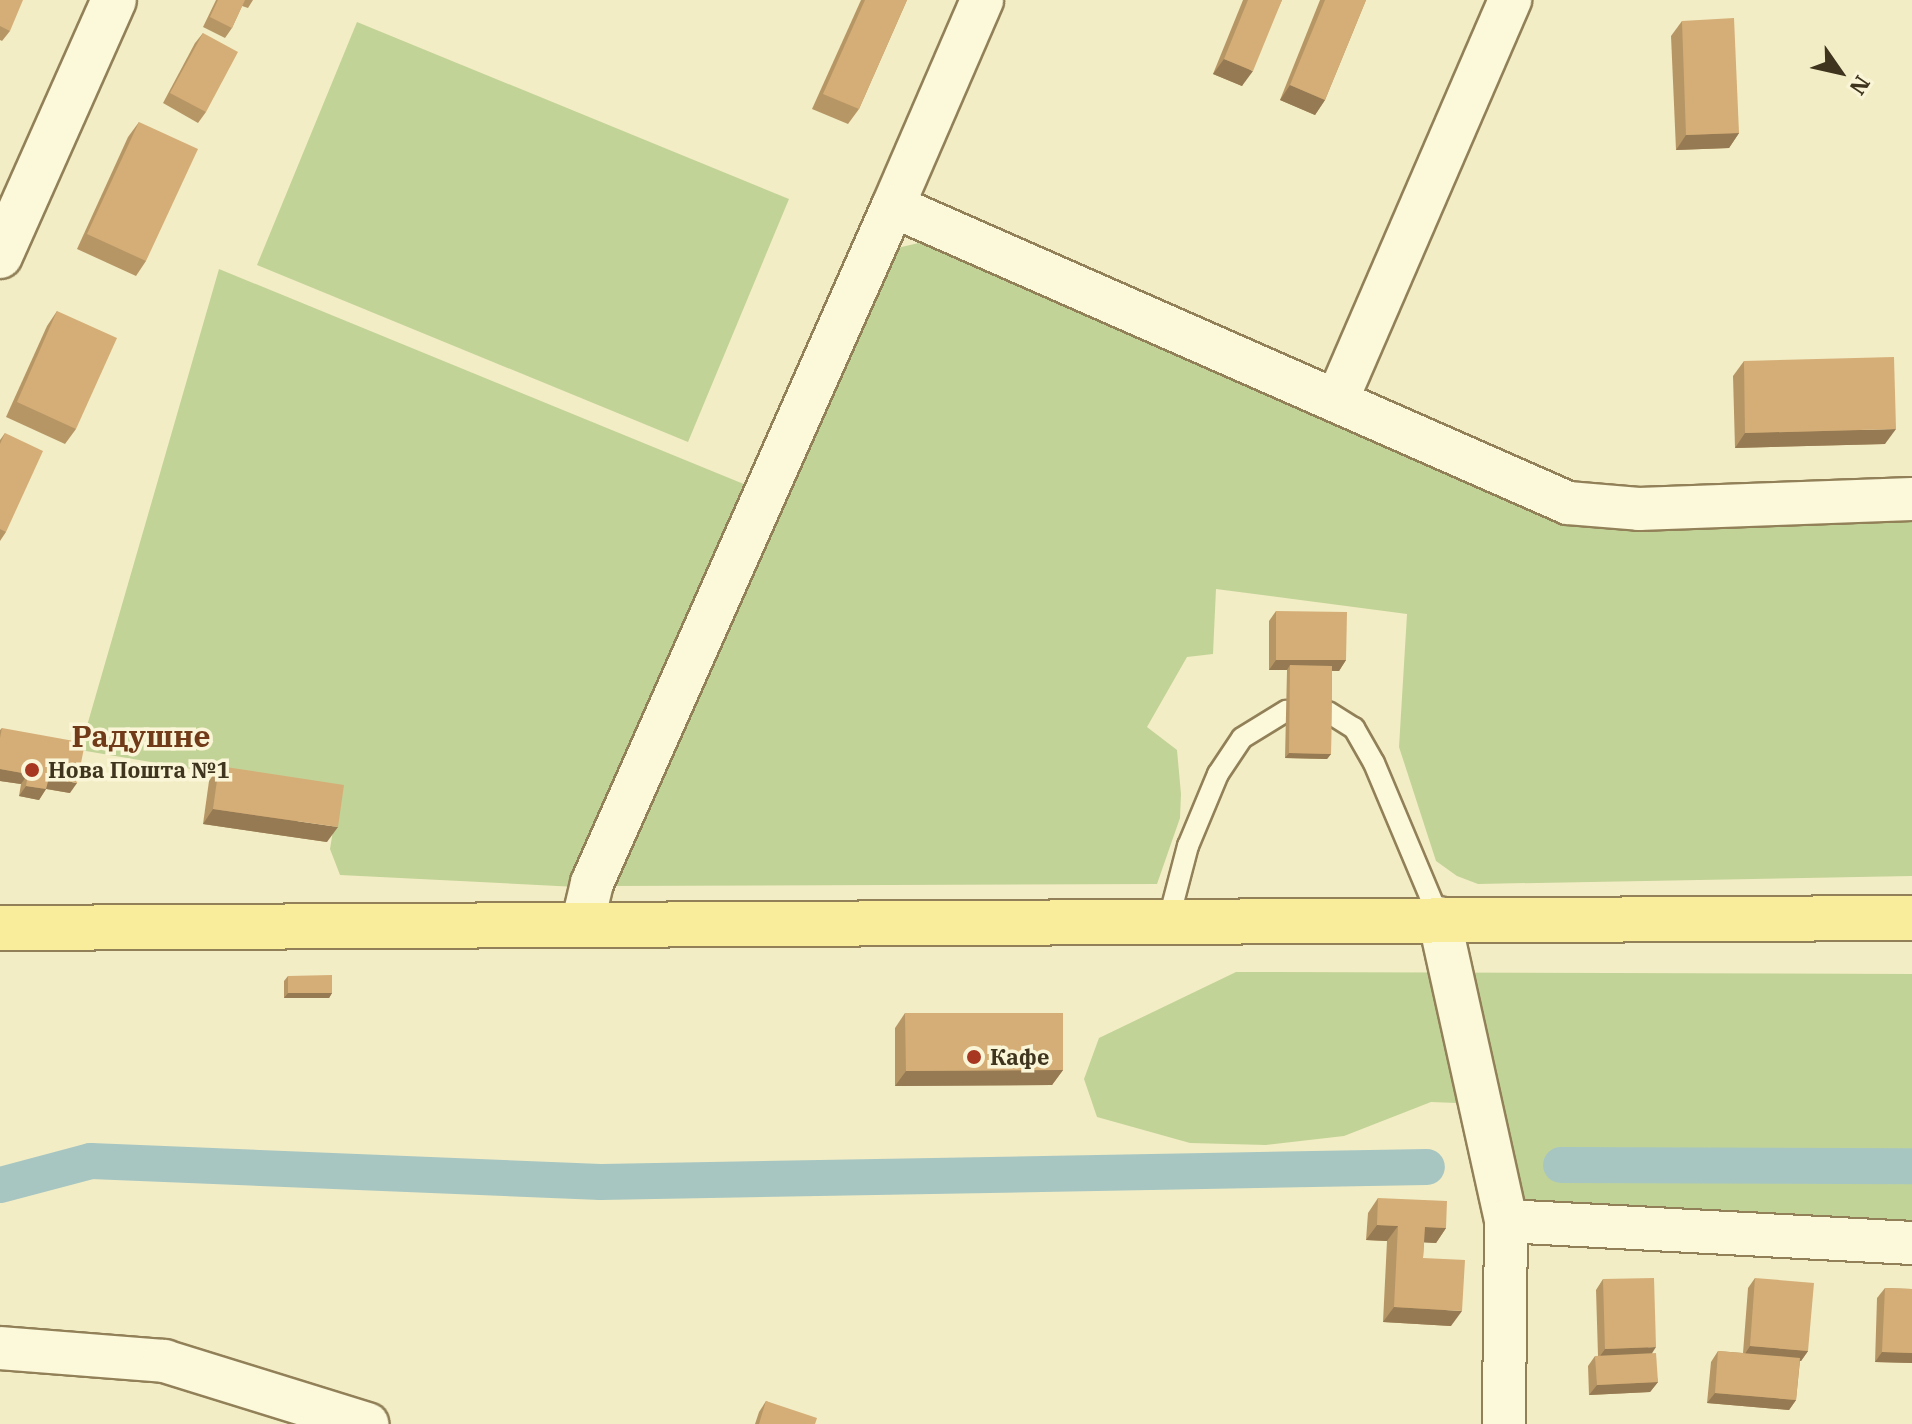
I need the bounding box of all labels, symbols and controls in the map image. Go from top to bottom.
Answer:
north arrow [1800,32,1880,112]
text: N [1843,70,1877,101]
district label: Радушне [71,718,211,754]
place label: Нова Пошта №1 [48,757,230,783]
marker: Нова Пошта №1 [23,761,41,779]
place label: Кафе [990,1044,1049,1070]
marker: Кафе [965,1048,983,1066]

